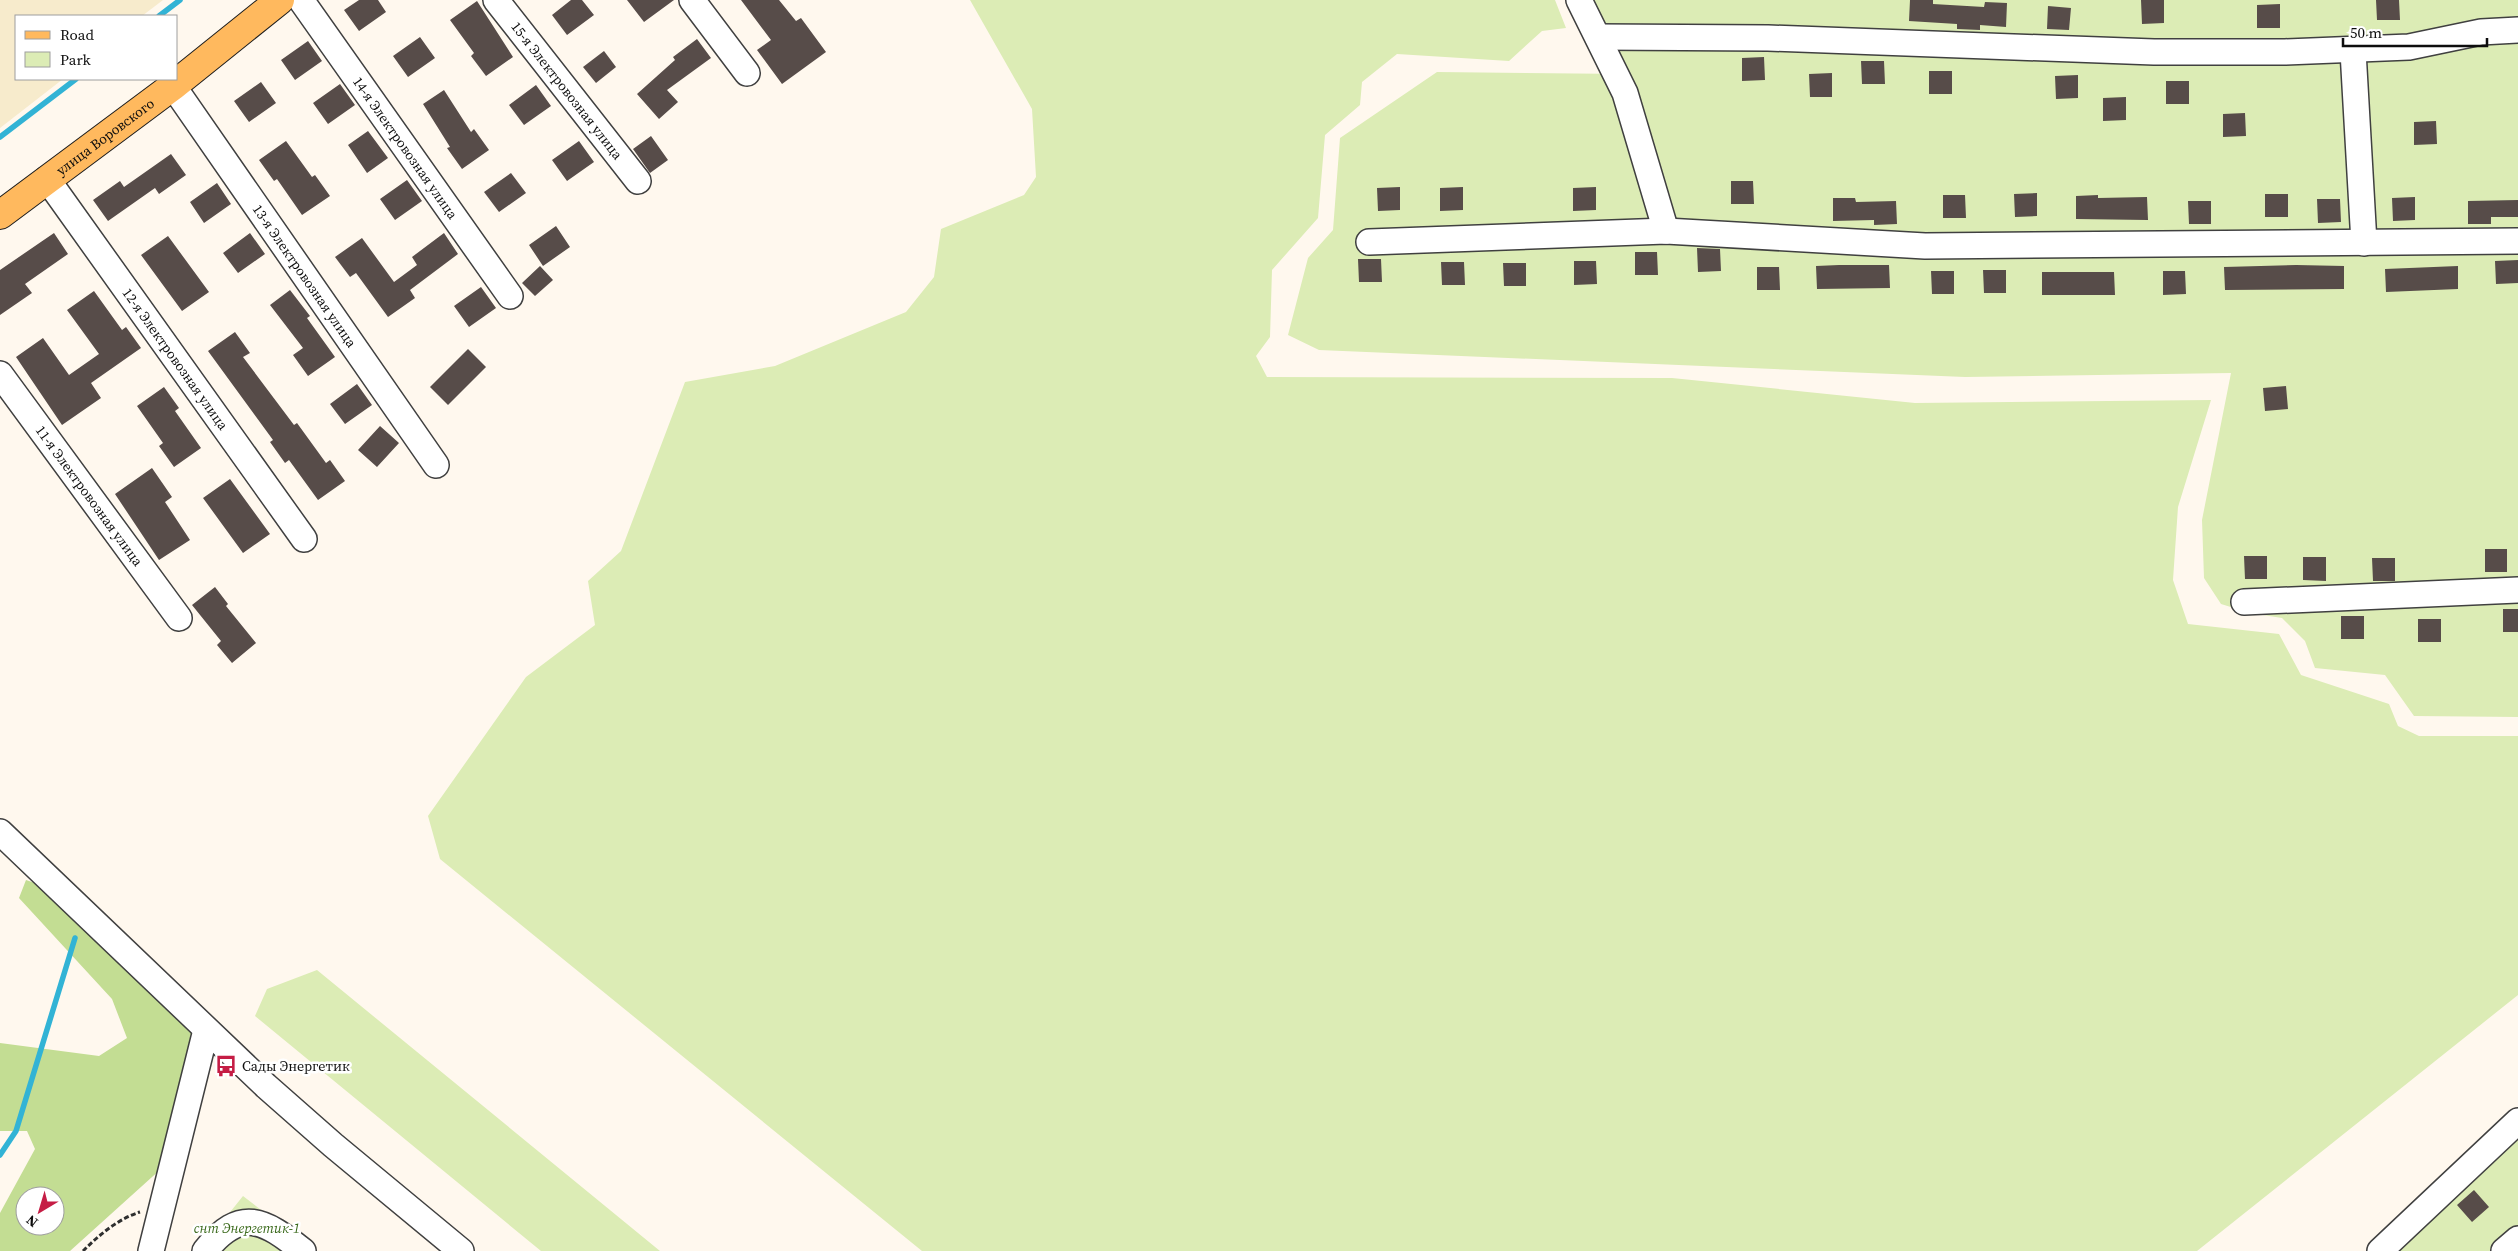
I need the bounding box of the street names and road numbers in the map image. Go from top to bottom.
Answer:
street label: 15-я Электровозная улица [507,17,628,164]
street label: 14-я Электровозная улица [348,73,463,224]
street label: улица Воровского [52,93,159,180]
street label: 13-я Электровозная улица [248,200,362,352]
street label: 12-я Электровозная улица [118,284,234,435]
street label: 11-я Электровозная улица [31,421,148,571]

